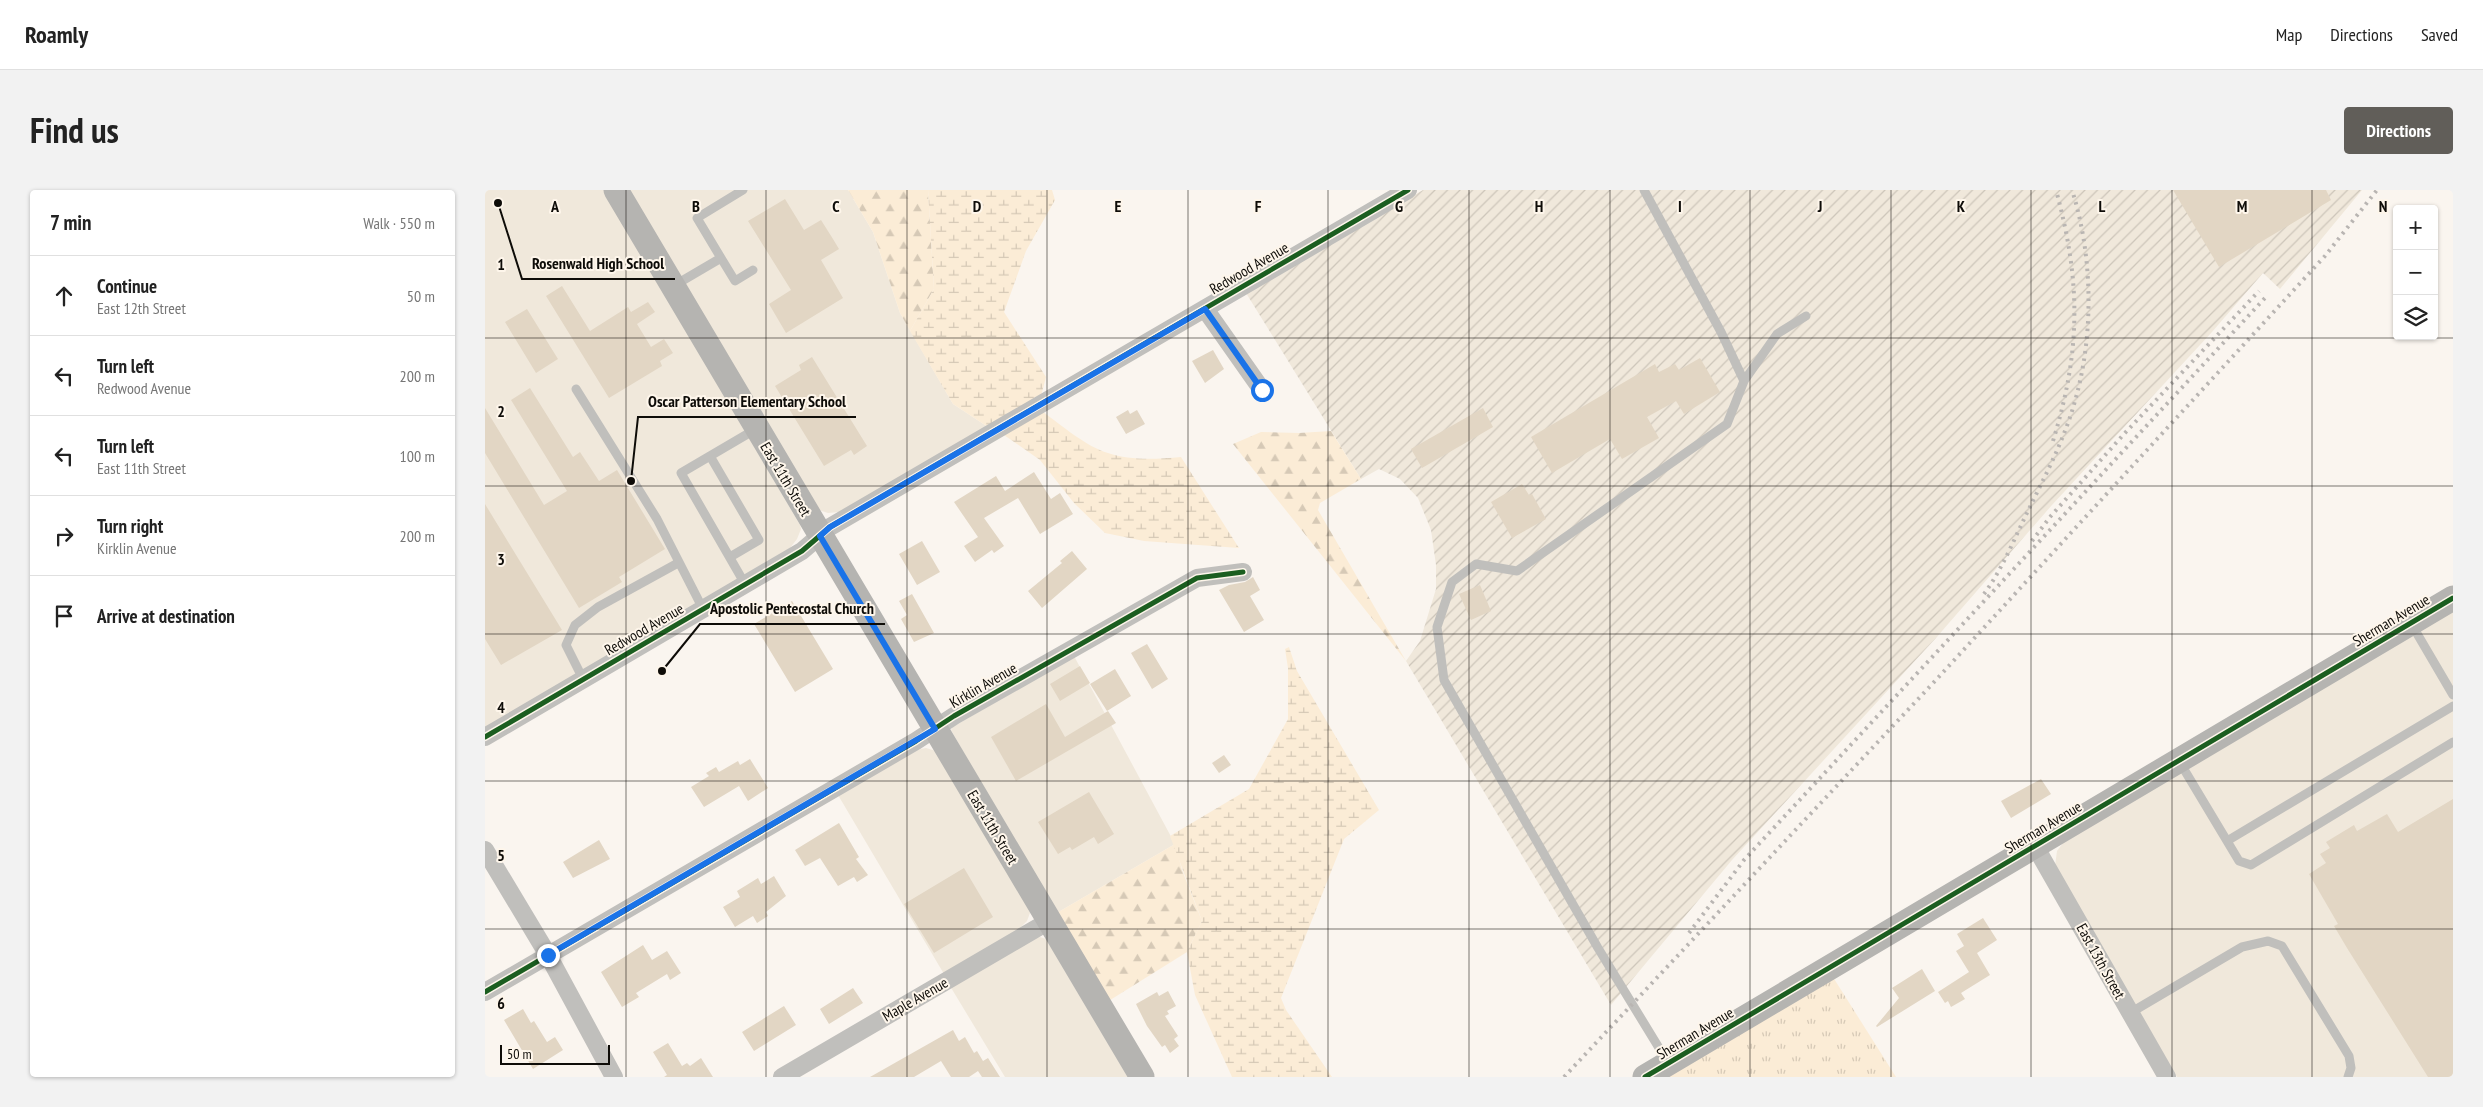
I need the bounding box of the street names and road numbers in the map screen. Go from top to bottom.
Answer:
street label: Redwood Avenue [1206,238,1292,298]
street label: East 11th Street [756,438,816,520]
street label: Sherman Avenue [2349,590,2433,650]
street label: Redwood Avenue [601,599,687,659]
street label: Kirklin Avenue [946,658,1020,712]
street label: East 11th Street [963,786,1023,868]
street label: Sherman Avenue [2001,797,2085,857]
street label: East 13th Street [2073,920,2129,1002]
street label: Maple Avenue [879,973,951,1025]
street label: Sherman Avenue [1653,1003,1737,1063]

